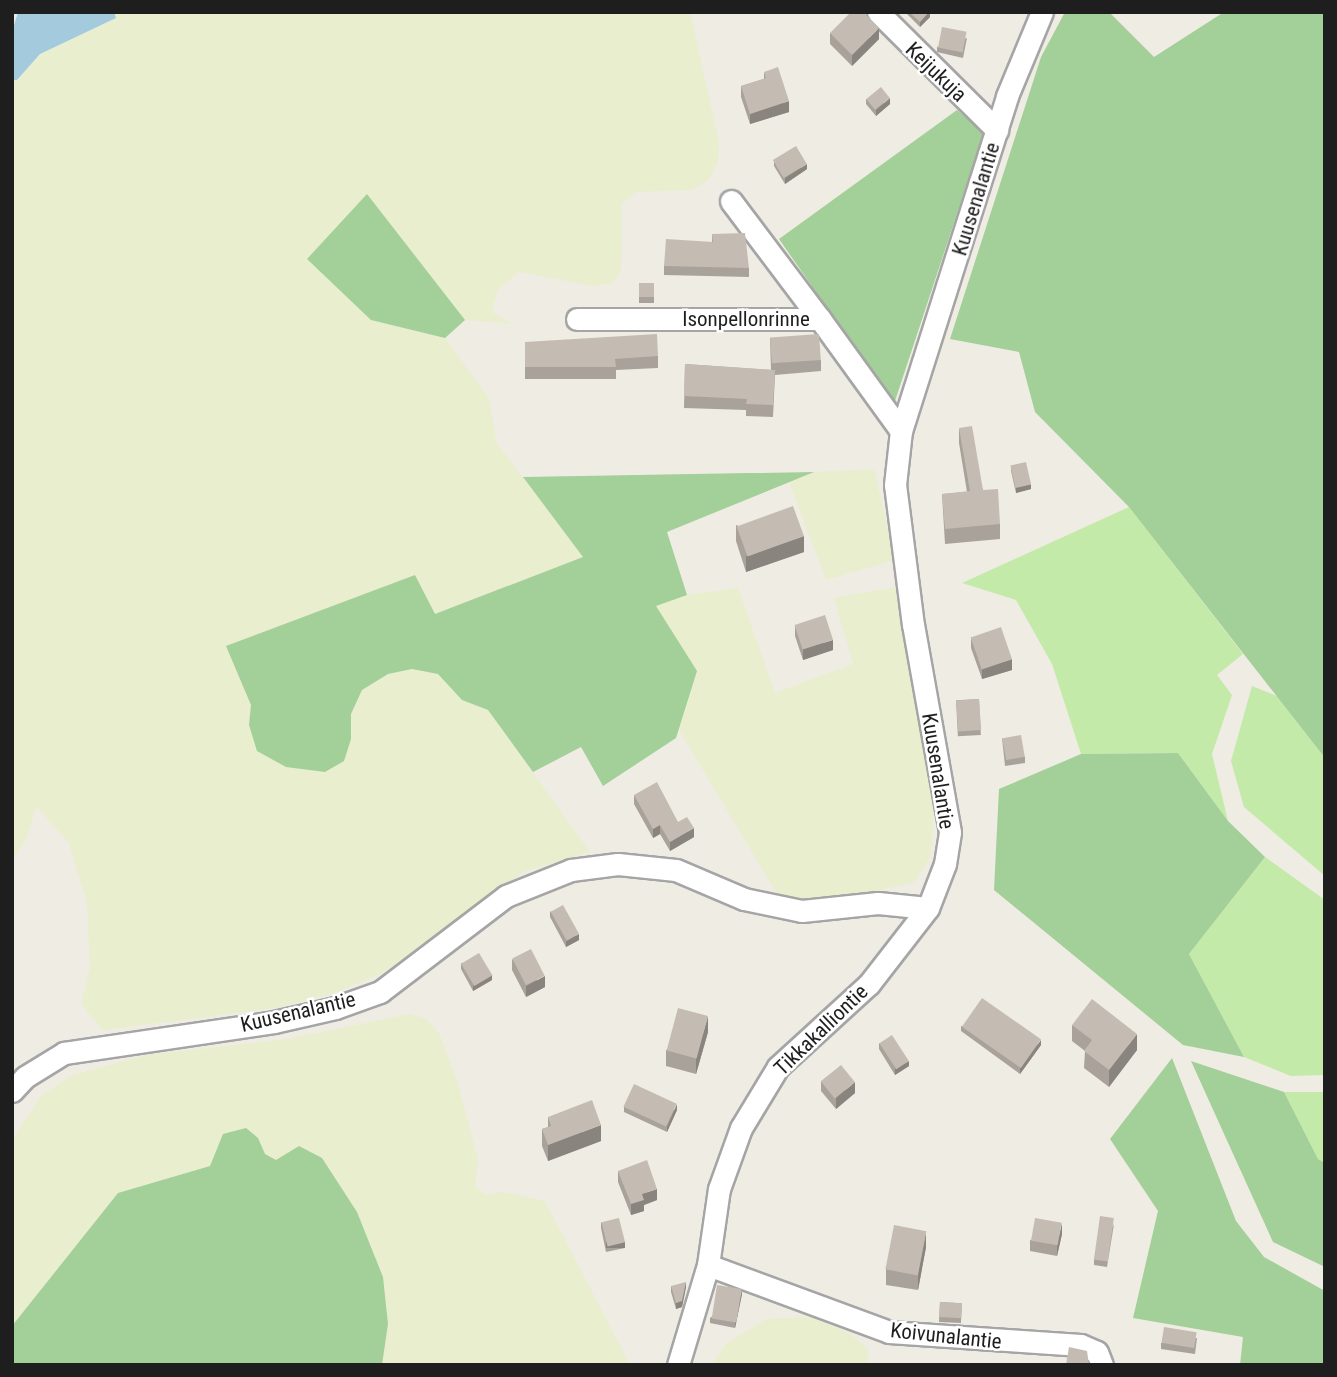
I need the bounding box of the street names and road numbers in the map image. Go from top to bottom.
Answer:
street label: Keijukuja [900,37,972,107]
street label: Kuusenalantie [947,139,1005,259]
street label: Isonpellonrinne [682,306,810,332]
street label: Kuusenalantie [916,711,960,831]
street label: Tikkakalliontie [769,979,873,1081]
street label: Kuusenalantie [238,987,358,1037]
street label: Koivunalantie [889,1318,1003,1354]

